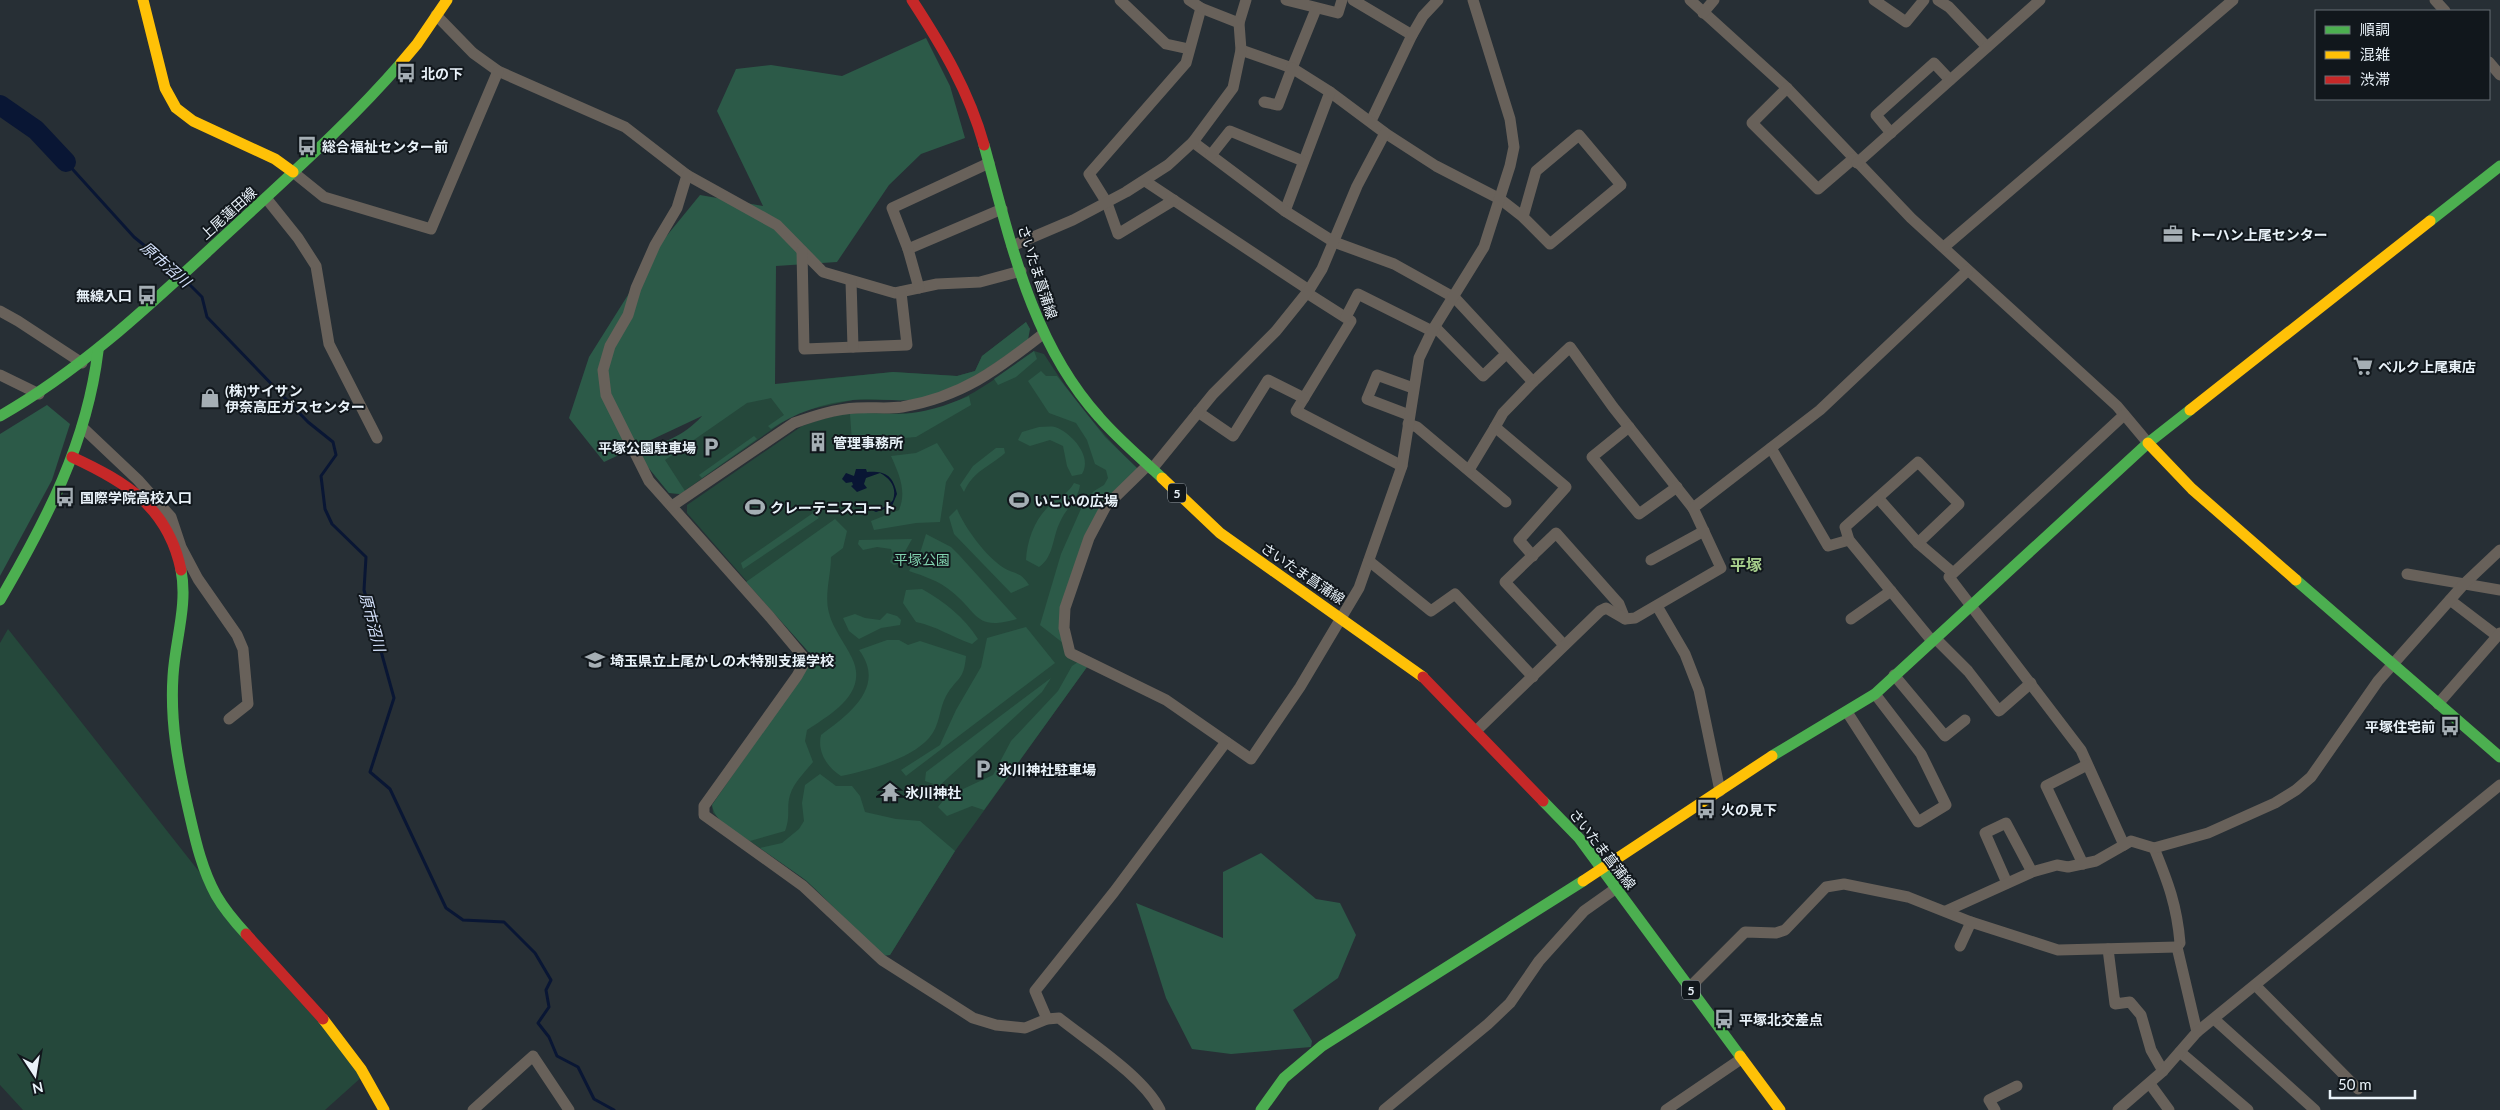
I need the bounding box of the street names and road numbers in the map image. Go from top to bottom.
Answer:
street label: 上尾蓮田線 [196,183,260,243]
street label: さいたま菖蒲線 [1015,223,1061,321]
road number: 5 [1168,483,1186,502]
street label: さいたま菖蒲線 [1258,539,1348,607]
street label: さいたま菖蒲線 [1566,805,1640,893]
road number: 5 [1682,980,1700,1000]

